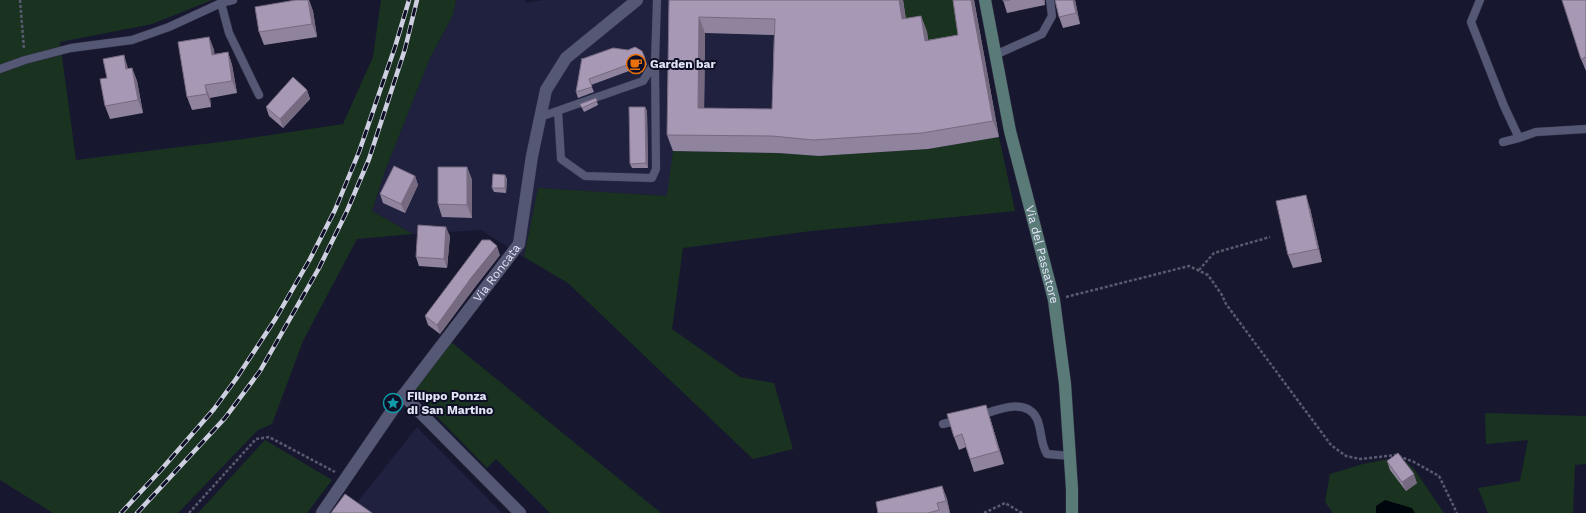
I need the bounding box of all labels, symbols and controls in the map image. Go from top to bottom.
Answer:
cafe icon: Garden bar [625,53,647,75]
place label: Garden bar [650,57,716,71]
street label: Via del Passatore [1023,204,1062,305]
street label: Via Roncata [470,241,524,305]
place label: Filippo Ponza di San Martino [407,389,493,417]
place icon: Filippo Ponza di San Martino [382,392,404,414]

